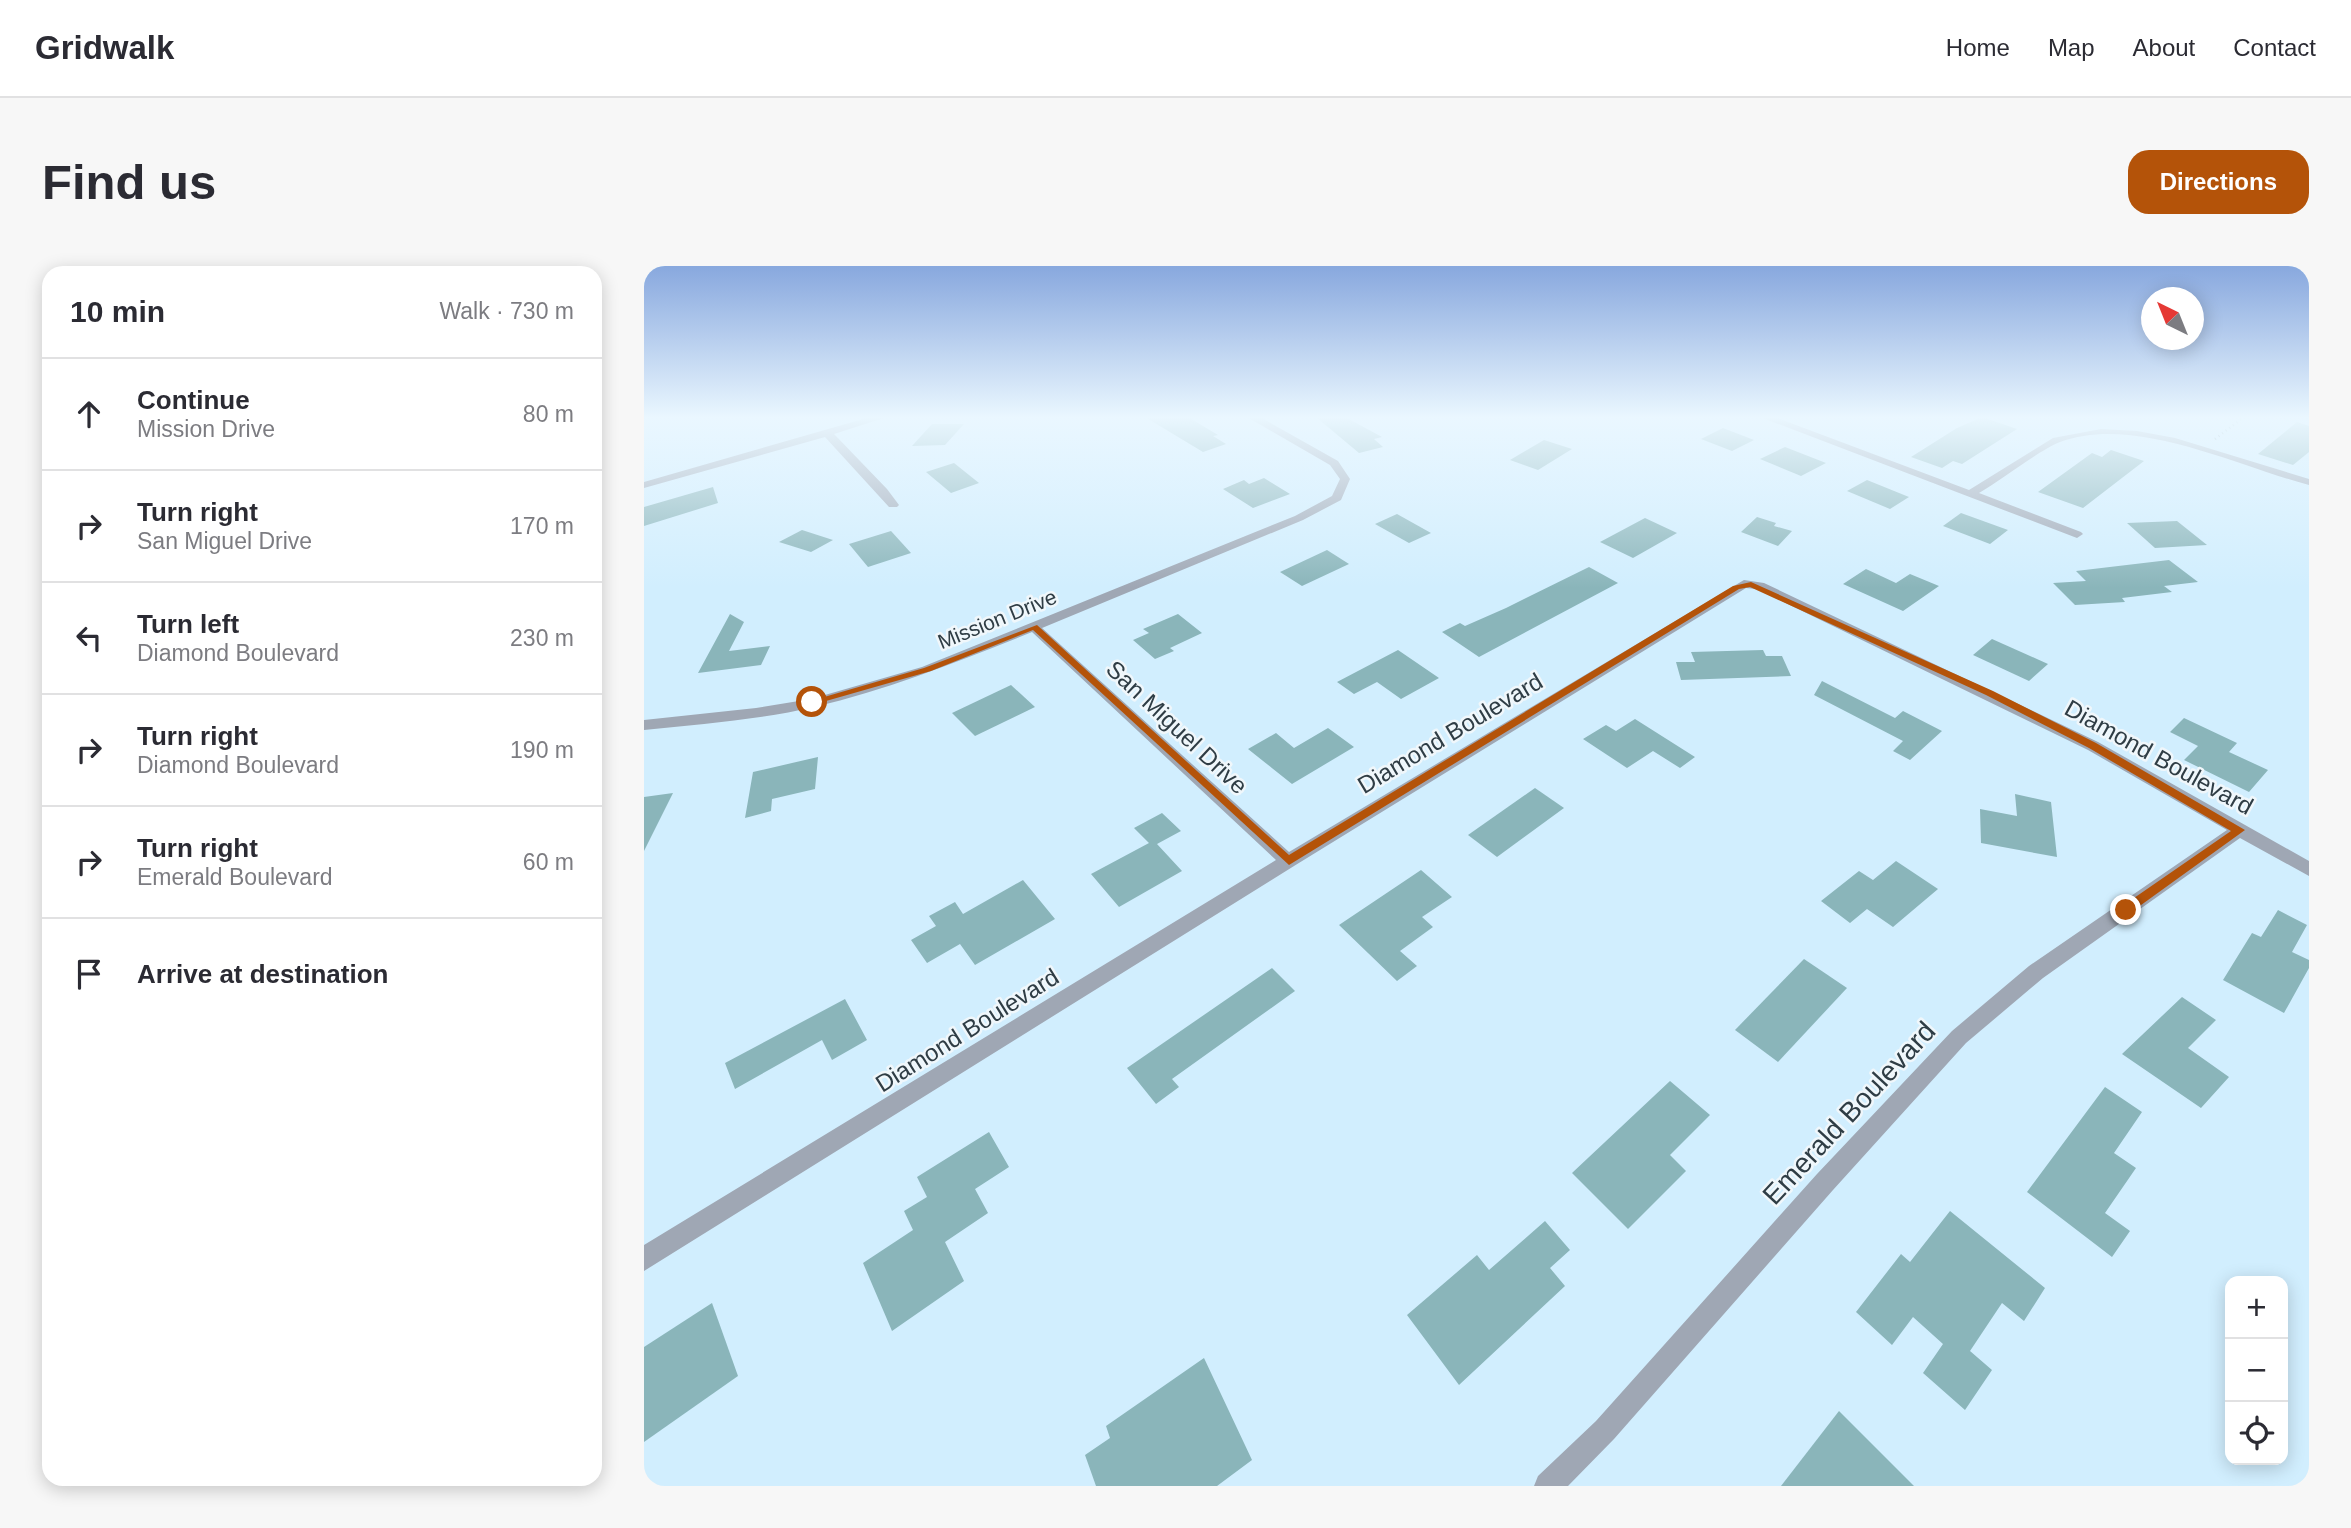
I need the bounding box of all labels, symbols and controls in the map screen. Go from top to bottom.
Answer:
text: Gridwalk [35,29,174,66]
text: Home [1946,34,2010,61]
text: Map [2048,34,2095,61]
text: About [2133,34,2195,61]
text: Contact [2233,34,2316,61]
button: Directions [2128,150,2309,214]
text: Find us [42,155,216,209]
north arrow [2141,287,2204,350]
text: 10 min [70,295,165,328]
text: Walk · 730 m [439,298,574,324]
text: Continue [137,385,250,415]
icon: ahead [70,395,108,433]
text: 80 m [523,401,574,427]
text: Mission Drive [137,416,275,442]
text: Turn right [137,497,258,527]
icon: right [70,507,108,545]
text: 170 m [510,513,574,539]
text: San Miguel Drive [137,528,312,554]
street label: Mission Drive [934,585,1060,653]
text: Turn left [137,609,239,639]
icon: left [70,619,108,657]
text: 230 m [510,625,574,651]
text: Diamond Boulevard [137,640,339,666]
street label: San Miguel Drive [1101,655,1253,799]
street label: Diamond Boulevard [1353,667,1547,799]
route start [796,686,827,717]
street label: Diamond Boulevard [2060,694,2258,820]
text: Turn right [137,721,258,751]
icon: right [70,731,108,769]
text: 190 m [510,737,574,763]
text: Diamond Boulevard [137,752,339,778]
text: Turn right [137,833,258,863]
icon: right [70,843,108,881]
text: 60 m [523,849,574,875]
text: Emerald Boulevard [137,864,333,890]
route end [2110,894,2141,925]
icon: arrive [70,955,108,993]
text: Arrive at destination [137,959,388,989]
street label: Diamond Boulevard [870,963,1064,1097]
street label: Emerald Boulevard [1756,1015,1942,1211]
map controls [2225,1276,2288,1465]
button: + [2225,1276,2288,1339]
button: − [2225,1339,2288,1402]
button: locate [2225,1402,2288,1465]

